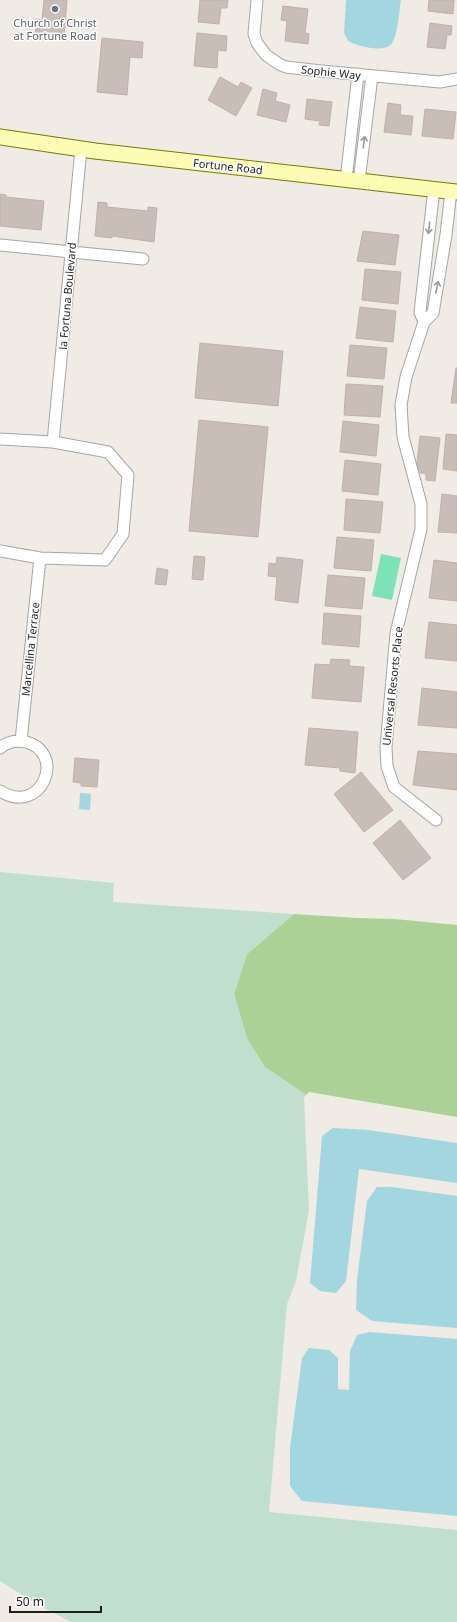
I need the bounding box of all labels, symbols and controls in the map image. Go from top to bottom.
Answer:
marker: Church of Christ at Fortune Road [50,4,60,14]
place label: Church of Christ at Fortune Road [13,15,97,43]
street label: Sophie Way [300,61,362,83]
one-way arrow [360,136,367,149]
street label: Fortune Road [192,155,264,177]
one-way arrow [425,221,433,234]
street label: la Fortuna Boulevard [55,242,79,350]
one-way arrow [434,281,442,294]
street label: Marcellina Terrace [18,601,42,697]
street label: Universal Resorts Place [378,626,406,746]
scale bar [10,1588,101,1614]
text: 50 m [16,1593,44,1610]

